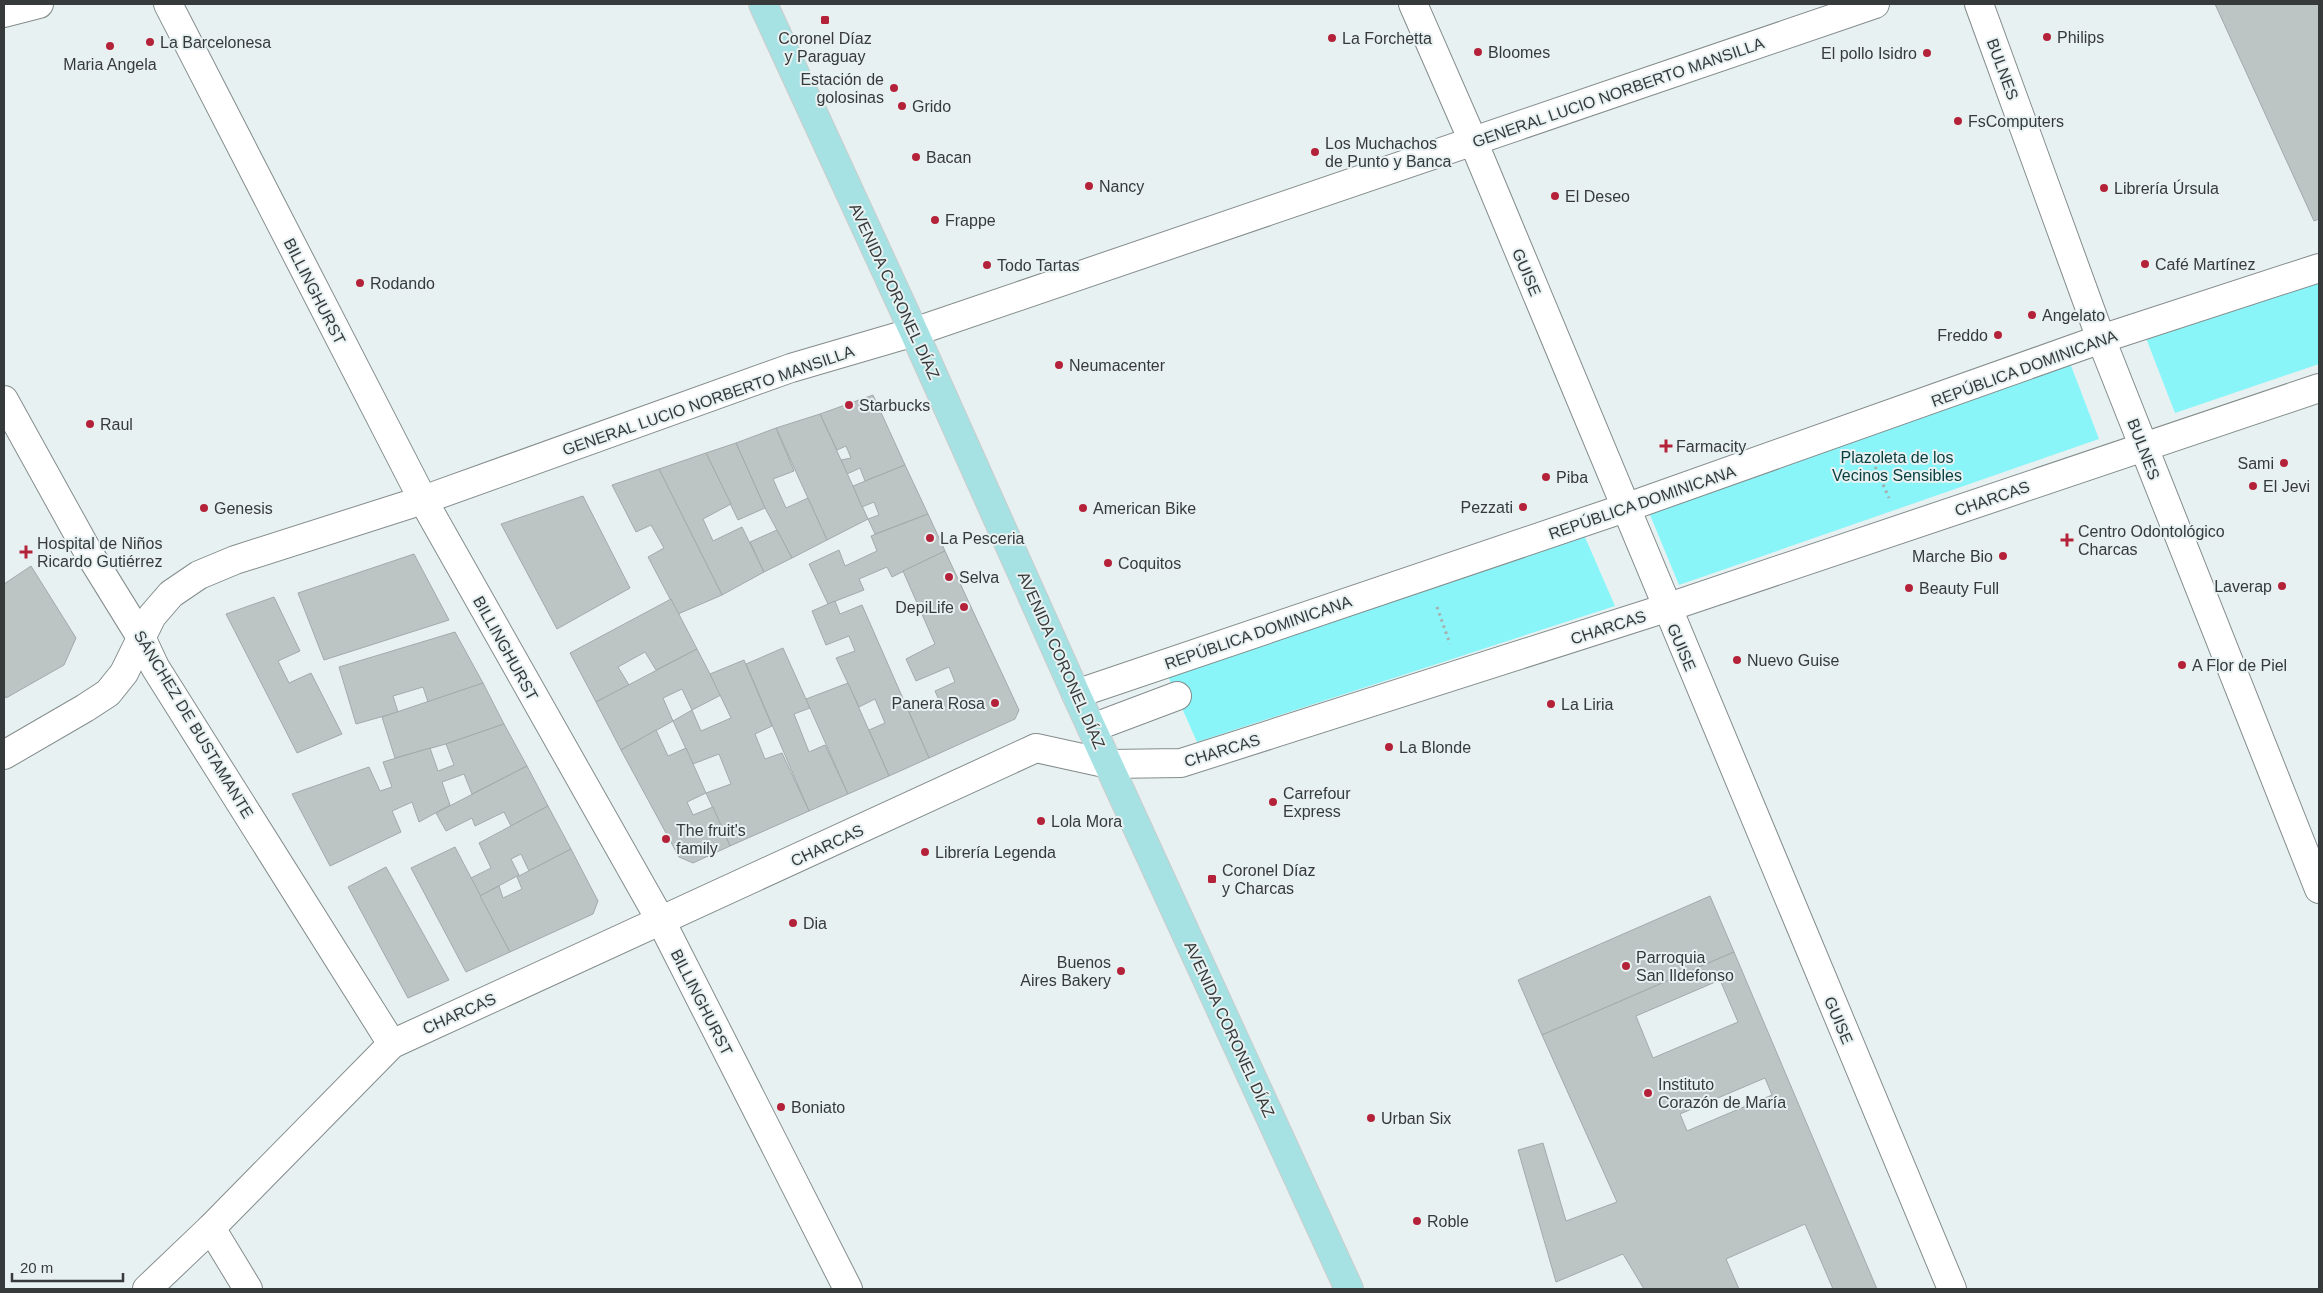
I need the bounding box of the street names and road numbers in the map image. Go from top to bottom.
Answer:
street label: GENERAL LUCIO NORBERTO MANSILLA [1470,34,1767,151]
street label: BULNES [1984,36,2021,102]
street label: AVENIDA CORONEL DÍAZ [846,200,944,382]
street label: BILLINGHURST [281,235,349,347]
street label: GUISE [1509,246,1544,298]
street label: REPÚBLICA DOMINICANA [1929,326,2120,410]
street label: GENERAL LUCIO NORBERTO MANSILLA [560,342,857,459]
street label: BULNES [2124,416,2163,482]
street label: REPÚBLICA DOMINICANA [1546,461,1738,542]
street label: CHARCAS [1952,478,2032,519]
street label: AVENIDA CORONEL DÍAZ [1015,569,1109,752]
street label: REPÚBLICA DOMINICANA [1162,591,1354,672]
street label: BILLINGHURST [470,593,541,703]
street label: CHARCAS [1568,607,1648,648]
street label: GUISE [1664,621,1699,673]
street label: SÁNCHEZ DE BUSTAMANTE [131,627,257,821]
street label: CHARCAS [1182,731,1262,770]
street label: CHARCAS [788,821,866,870]
street label: AVENIDA CORONEL DÍAZ [1181,938,1279,1120]
street label: BILLINGHURST [668,946,736,1058]
street label: CHARCAS [420,990,498,1037]
street label: GUISE [1821,994,1856,1046]

